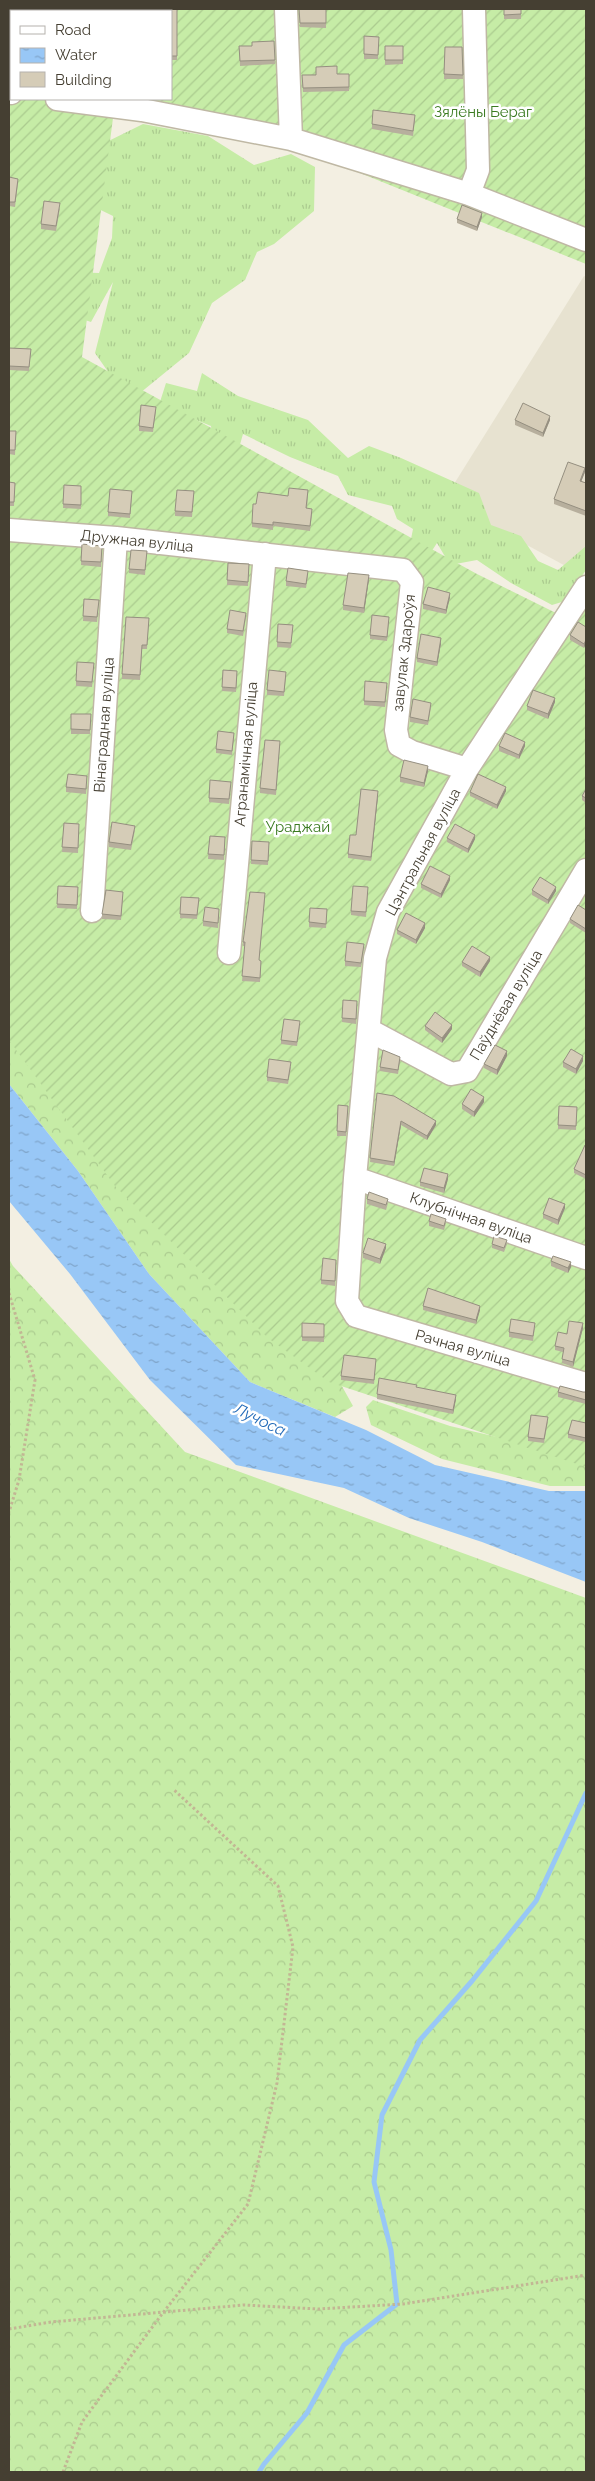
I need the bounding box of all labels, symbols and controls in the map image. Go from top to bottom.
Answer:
legend [10,10,172,100]
text: Road [55,21,91,39]
text: Water [55,46,98,64]
text: Building [55,71,112,89]
park label: Зялёны Бераг [434,103,532,121]
street label: Дружная вуліца [80,526,194,556]
street label: завулак Здароўя [389,593,419,713]
street label: Вінаградная вуліца [90,657,118,793]
street label: Агранамічная вуліца [231,681,261,827]
street label: Цэнтральная вуліца [382,785,464,919]
park label: Ураджай [266,818,330,836]
street label: Паўднёвая вуліца [466,947,546,1063]
street label: Клубнічная вуліца [407,1189,535,1247]
street label: Рачная вуліца [413,1326,513,1370]
water label: Лучоса [230,1398,289,1440]

